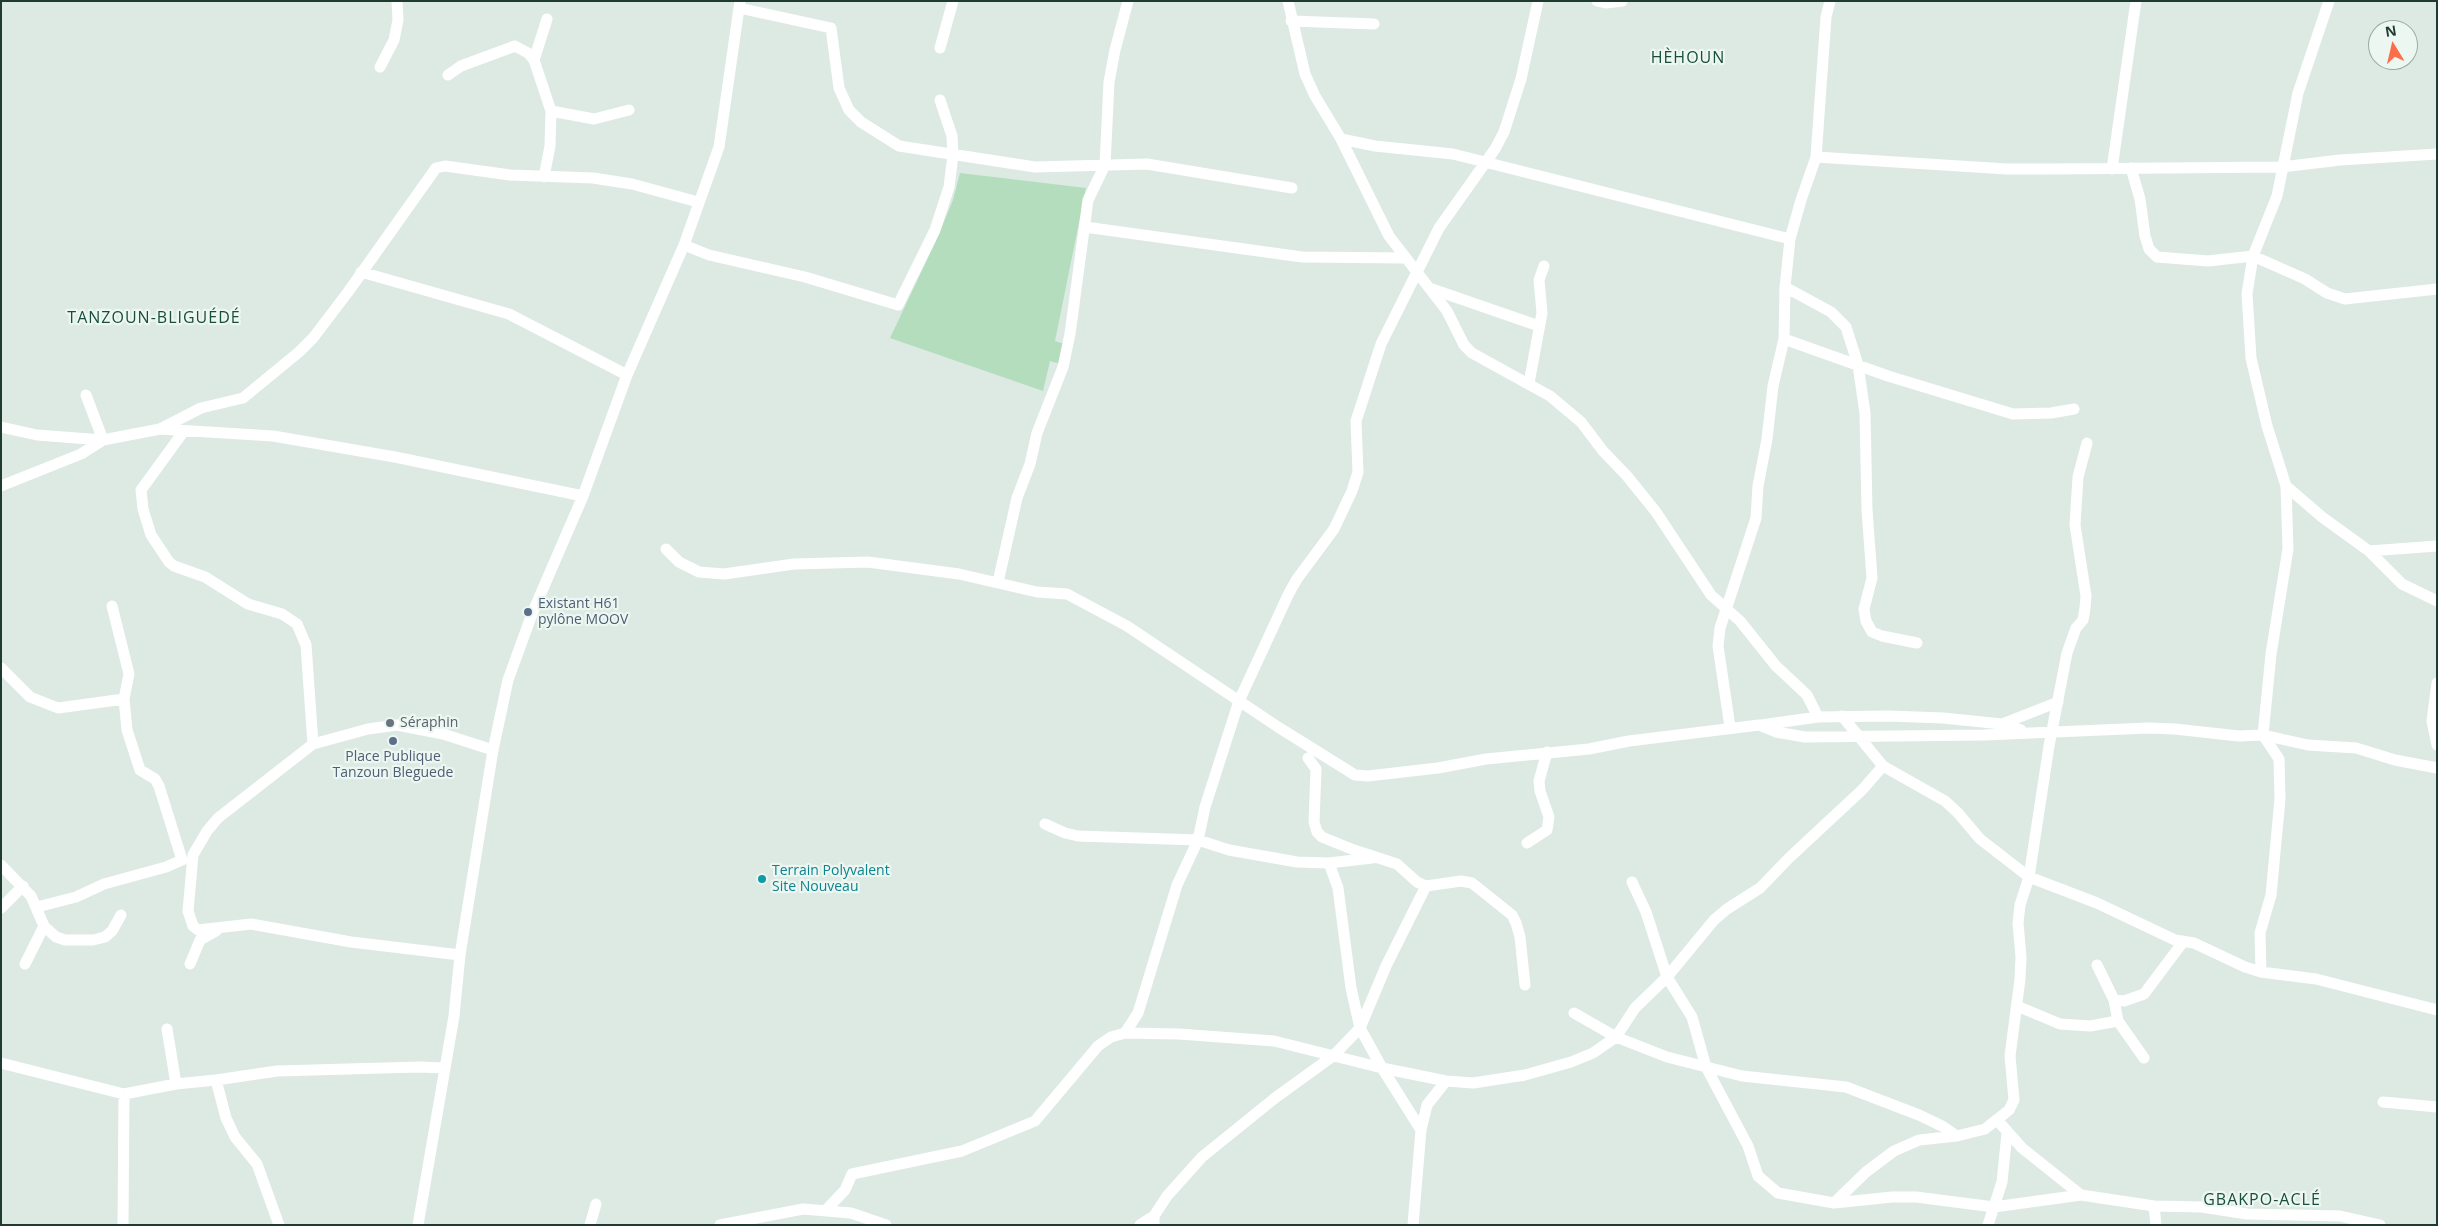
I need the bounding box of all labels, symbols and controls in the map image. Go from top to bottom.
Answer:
north arrow [2368,20,2418,70]
text: N [2384,20,2398,41]
district label: HÈHOUN [1650,48,1726,68]
district label: TANZOUN-BLIGUÉDÉ [65,308,243,328]
place label: Existant H61 pylône MOOV [538,596,628,628]
marker: Existant H61 pylône MOOV [522,606,534,618]
place label: Séraphin [400,715,458,731]
marker: Séraphin [384,717,396,729]
marker: Place Publique Tanzoun Bleguede [387,735,399,747]
place label: Place Publique Tanzoun Bleguede [333,749,453,782]
place label: Terrain Polyvalent Site Nouveau [772,863,890,896]
marker: Terrain Polyvalent Site Nouveau [756,873,768,885]
district label: GBAKPO-ACLÉ [2202,1190,2322,1210]

